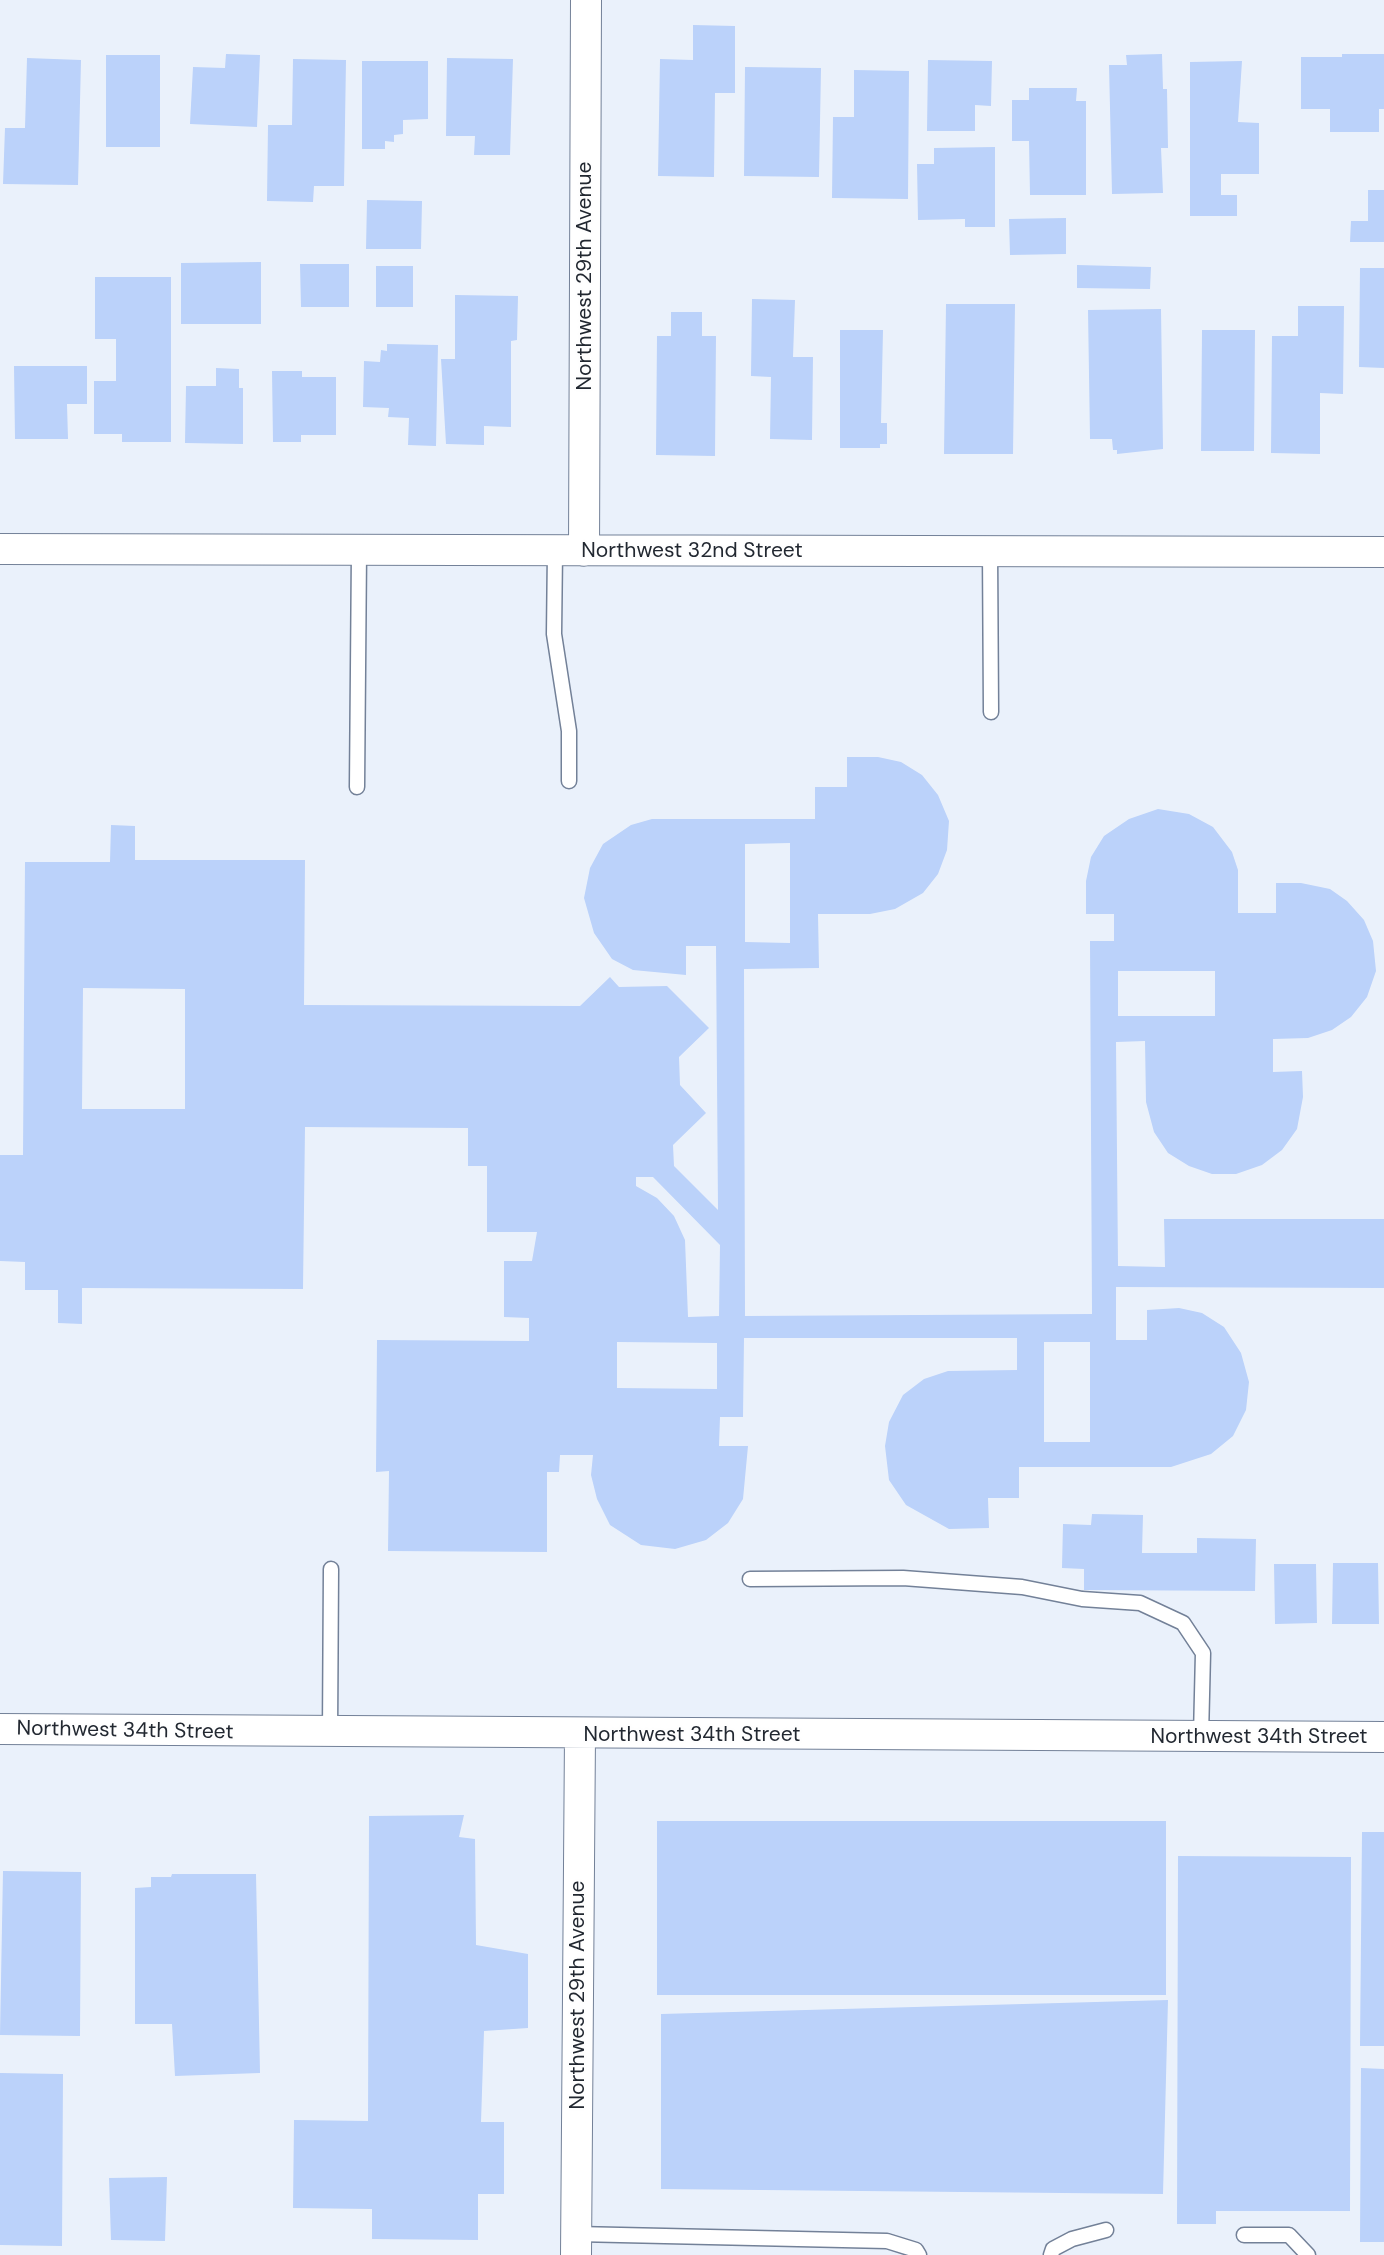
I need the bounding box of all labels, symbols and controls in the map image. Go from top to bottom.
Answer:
street label: Northwest 29th Avenue [572,162,598,390]
street label: Northwest 32nd Street [581,538,803,564]
street label: Northwest 34th Street [16,1717,234,1745]
street label: Northwest 34th Street [583,1722,801,1748]
street label: Northwest 34th Street [1150,1724,1368,1750]
street label: Northwest 29th Avenue [565,1881,591,2109]

